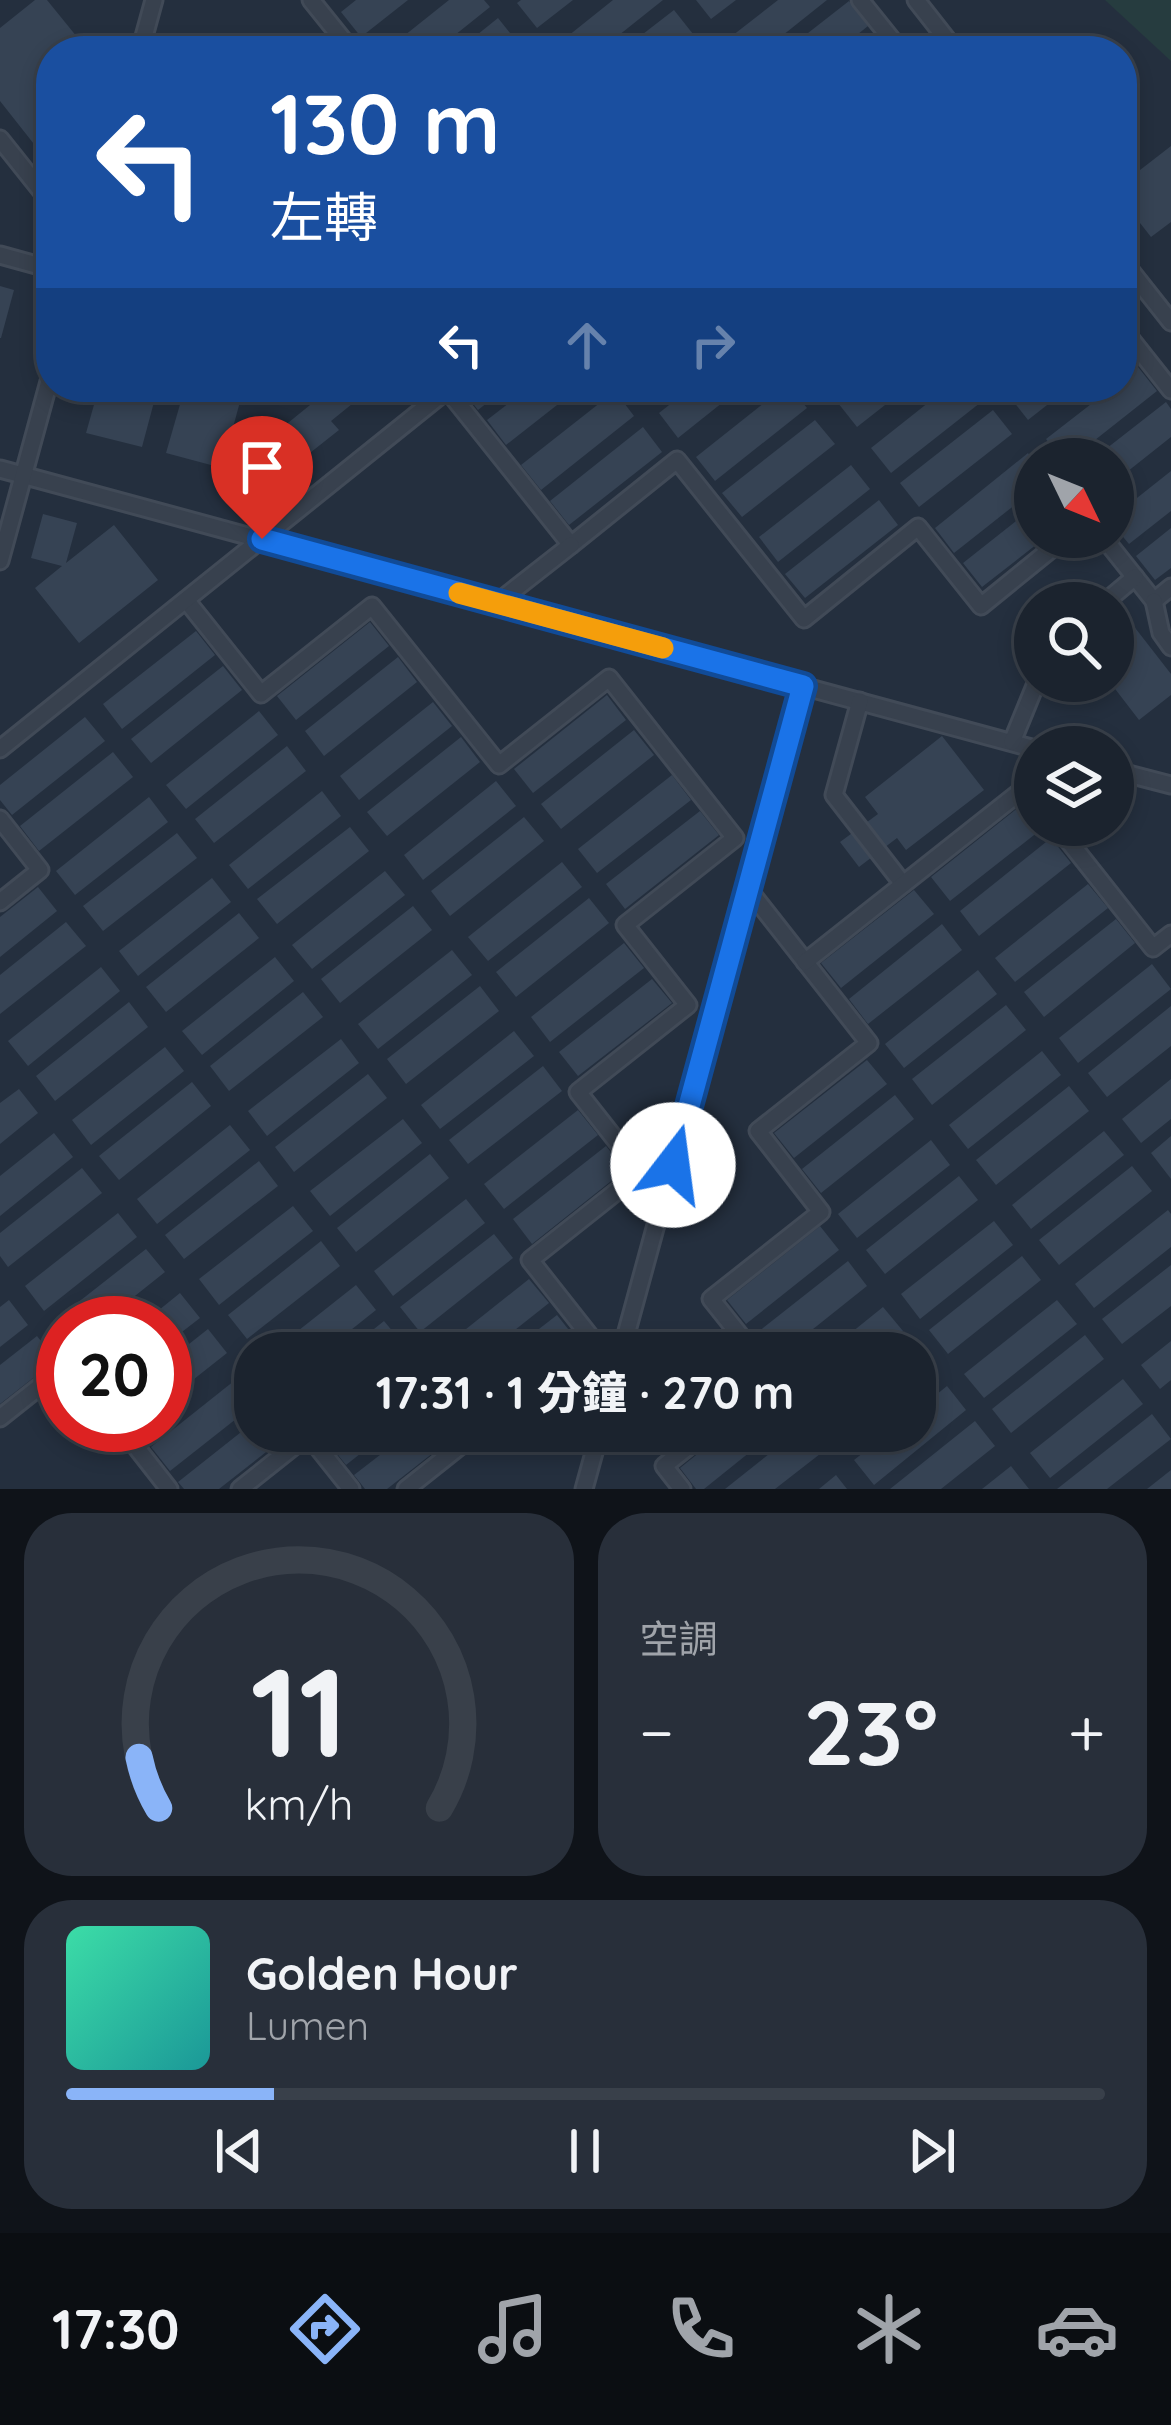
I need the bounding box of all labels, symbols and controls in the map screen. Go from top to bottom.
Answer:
text: 130 m [270,70,500,175]
icon: left [72,84,228,240]
text: 左轉 [270,183,378,251]
icon: left [428,312,494,378]
icon: ahead [554,312,620,378]
icon: right [680,312,746,378]
pin [211,416,313,539]
icon: arrive [229,434,295,500]
north arrow [1014,438,1134,558]
map controls [1014,438,1134,846]
button: search [1014,582,1134,702]
button: layers [1014,726,1134,846]
position arrow [610,1102,736,1228]
speed limit sign: 20 [36,1296,192,1452]
text: 17:31 · 1 分鐘 · 270 m [376,1364,794,1420]
text: 空調 [640,1614,718,1663]
text: 11 [250,1632,347,1788]
text: 23° [803,1675,938,1788]
text: − [640,1690,674,1773]
text: + [1068,1690,1105,1773]
text: km/h [244,1776,353,1830]
text: Golden Hour [246,1945,518,2001]
text: Lumen [246,2001,369,2050]
icon: previous [206,2118,272,2184]
icon: pause [552,2118,618,2184]
icon: next [899,2118,965,2184]
icon: directions [283,2287,367,2371]
icon: music [471,2287,555,2371]
icon: phone [659,2287,743,2371]
icon: climate [847,2287,931,2371]
icon: car [1035,2287,1119,2371]
text: 17:30 [52,2295,180,2363]

